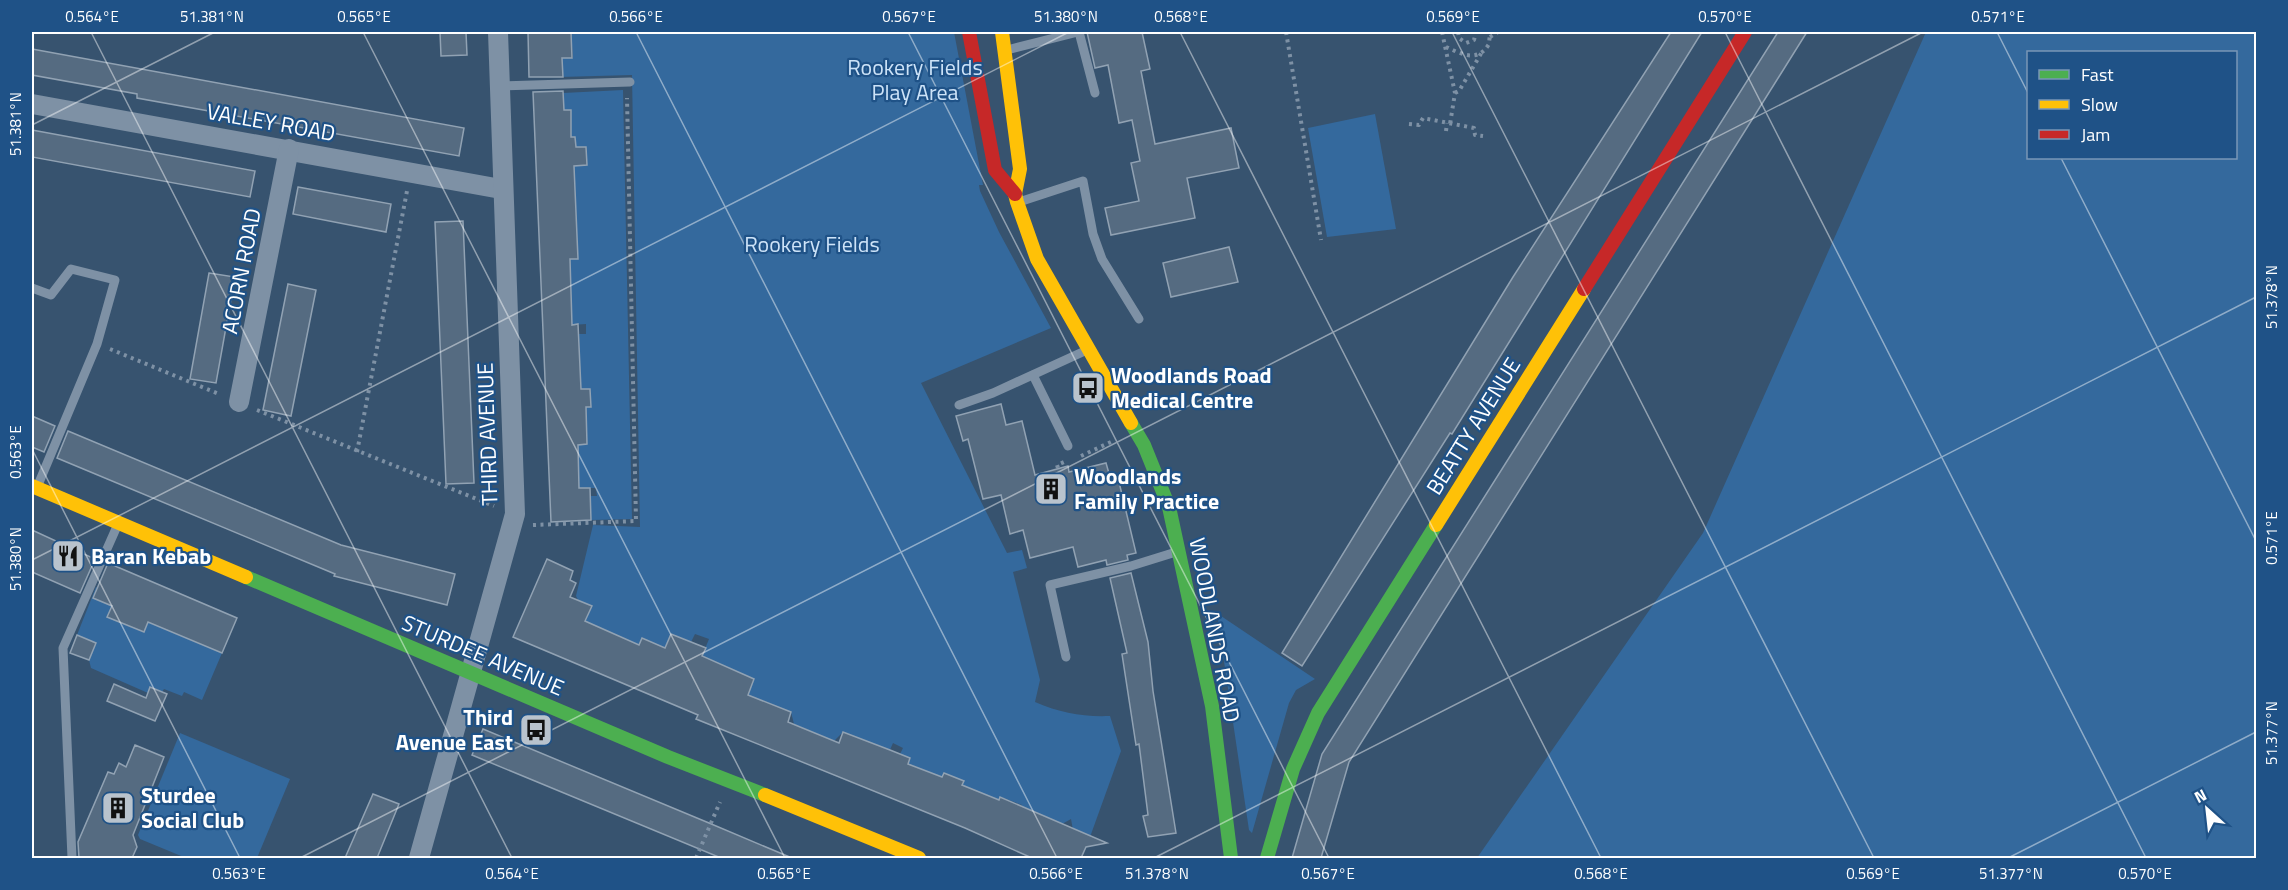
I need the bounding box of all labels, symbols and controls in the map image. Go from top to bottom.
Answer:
text: 0.564°E [65,5,119,28]
text: 51.381°N [180,5,244,28]
text: 0.565°E [337,5,391,28]
text: 0.566°E [609,5,663,28]
text: 0.567°E [882,5,936,28]
text: 51.380°N [1034,5,1098,28]
text: 0.568°E [1154,5,1208,28]
text: 0.569°E [1426,5,1480,28]
text: 0.570°E [1698,5,1752,28]
text: 0.571°E [1971,5,2025,28]
park label: Rookery Fields Play Area [847,50,983,109]
legend [2027,51,2237,159]
text: Fast [2081,61,2114,88]
text: Slow [2081,91,2118,118]
text: 51.381°N [4,92,27,156]
street label: VALLEY ROAD [204,94,338,150]
text: Jam [2081,121,2110,148]
street label: ACORN ROAD [212,205,270,337]
park label: Rookery Fields [744,227,880,261]
text: 51.378°N [2260,265,2283,329]
street label: BEATTY AVENUE [1417,351,1529,501]
place label: Woodlands Road Medical Centre [1111,358,1272,417]
street label: THIRD AVENUE [468,362,506,506]
bus stop icon: Woodlands Road Medical Centre [1070,370,1106,406]
text: 0.563°E [4,425,27,479]
place label: Woodlands Family Practice [1074,459,1219,518]
building icon: Woodlands Family Practice [1033,471,1069,507]
text: 0.571°E [2260,511,2283,565]
text: 51.380°N [4,527,27,591]
street label: WOODLANDS ROAD [1180,535,1250,725]
restaurant icon: Baran Kebab [50,538,86,574]
place label: Baran Kebab [91,539,211,573]
street label: STURDEE AVENUE [397,606,569,704]
place label: Third Avenue East [396,700,513,759]
text: 51.377°N [2260,701,2283,765]
bus stop icon: Third Avenue East [518,712,554,748]
place label: Sturdee Social Club [141,778,244,837]
north arrow [2177,779,2237,839]
text: N [2190,782,2211,809]
building icon: Sturdee Social Club [100,790,136,826]
text: 0.563°E [212,862,266,885]
text: 0.564°E [485,862,539,885]
text: 0.565°E [757,862,811,885]
text: 0.566°E [1029,862,1083,885]
text: 51.378°N [1125,862,1189,885]
text: 0.567°E [1301,862,1355,885]
text: 0.568°E [1574,862,1628,885]
text: 0.569°E [1846,862,1900,885]
text: 51.377°N [1979,862,2043,885]
text: 0.570°E [2118,862,2172,885]

